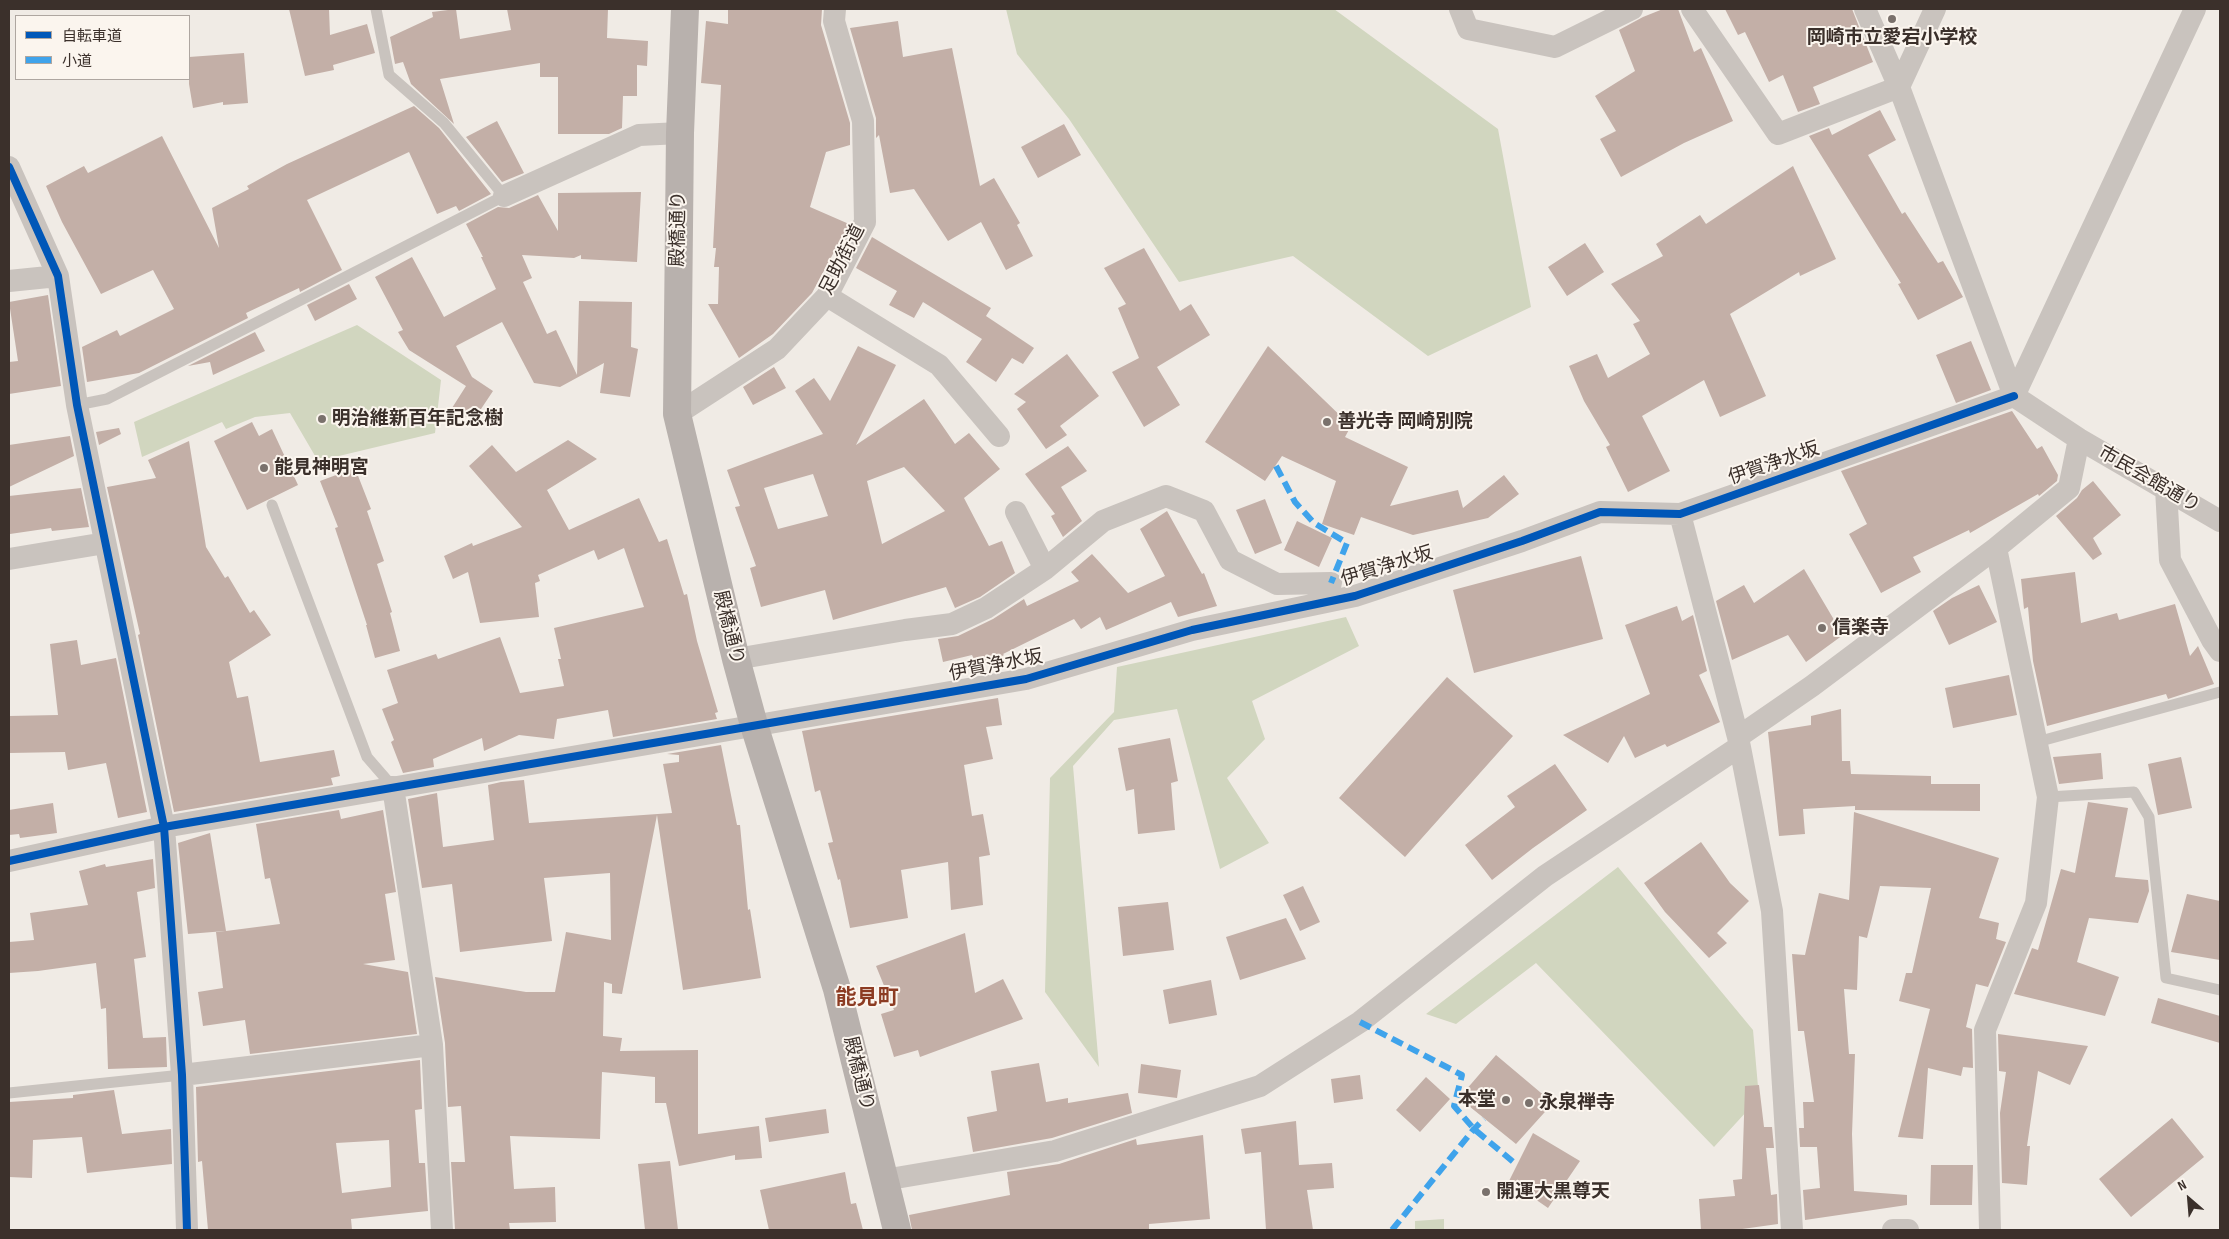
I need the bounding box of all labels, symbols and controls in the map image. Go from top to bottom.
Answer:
marker: 岡崎市立愛宕小学校 [1886,13,1898,25]
legend [15,15,190,80]
text: 自転車道 [62,27,122,46]
place label: 岡崎市立愛宕小学校 [1807,27,1977,49]
text: 小道 [62,52,92,71]
street label: 殿橋通り [667,191,691,267]
street label: 足助街道 [816,221,870,299]
place label: 明治維新百年記念樹 [332,408,503,430]
place label: 善光寺 岡崎別院 [1337,411,1473,433]
marker: 明治維新百年記念樹 [316,413,328,425]
marker: 善光寺 岡崎別院 [1321,416,1333,428]
street label: 伊賀浄水坂 [1725,438,1823,490]
street label: 市民会館通り [2094,442,2204,518]
place label: 能見神明宮 [274,457,369,479]
marker: 能見神明宮 [258,462,270,474]
street label: 伊賀浄水坂 [1338,542,1436,592]
street label: 殿橋通り [708,588,748,668]
place label: 信楽寺 [1832,617,1889,639]
marker: 信楽寺 [1816,622,1828,634]
street label: 伊賀浄水坂 [947,646,1045,686]
district label: 能見町 [836,986,898,1012]
street label: 殿橋通り [838,1034,878,1114]
place label: 本堂 [1458,1089,1496,1111]
place label: 永泉禅寺 [1539,1092,1615,1114]
marker: 本堂 [1500,1094,1512,1106]
marker: 永泉禅寺 [1523,1097,1535,1109]
north arrow [2164,1174,2214,1224]
text: N [2175,1176,2189,1194]
place label: 開運大黒尊天 [1496,1181,1610,1203]
marker: 開運大黒尊天 [1480,1186,1492,1198]

